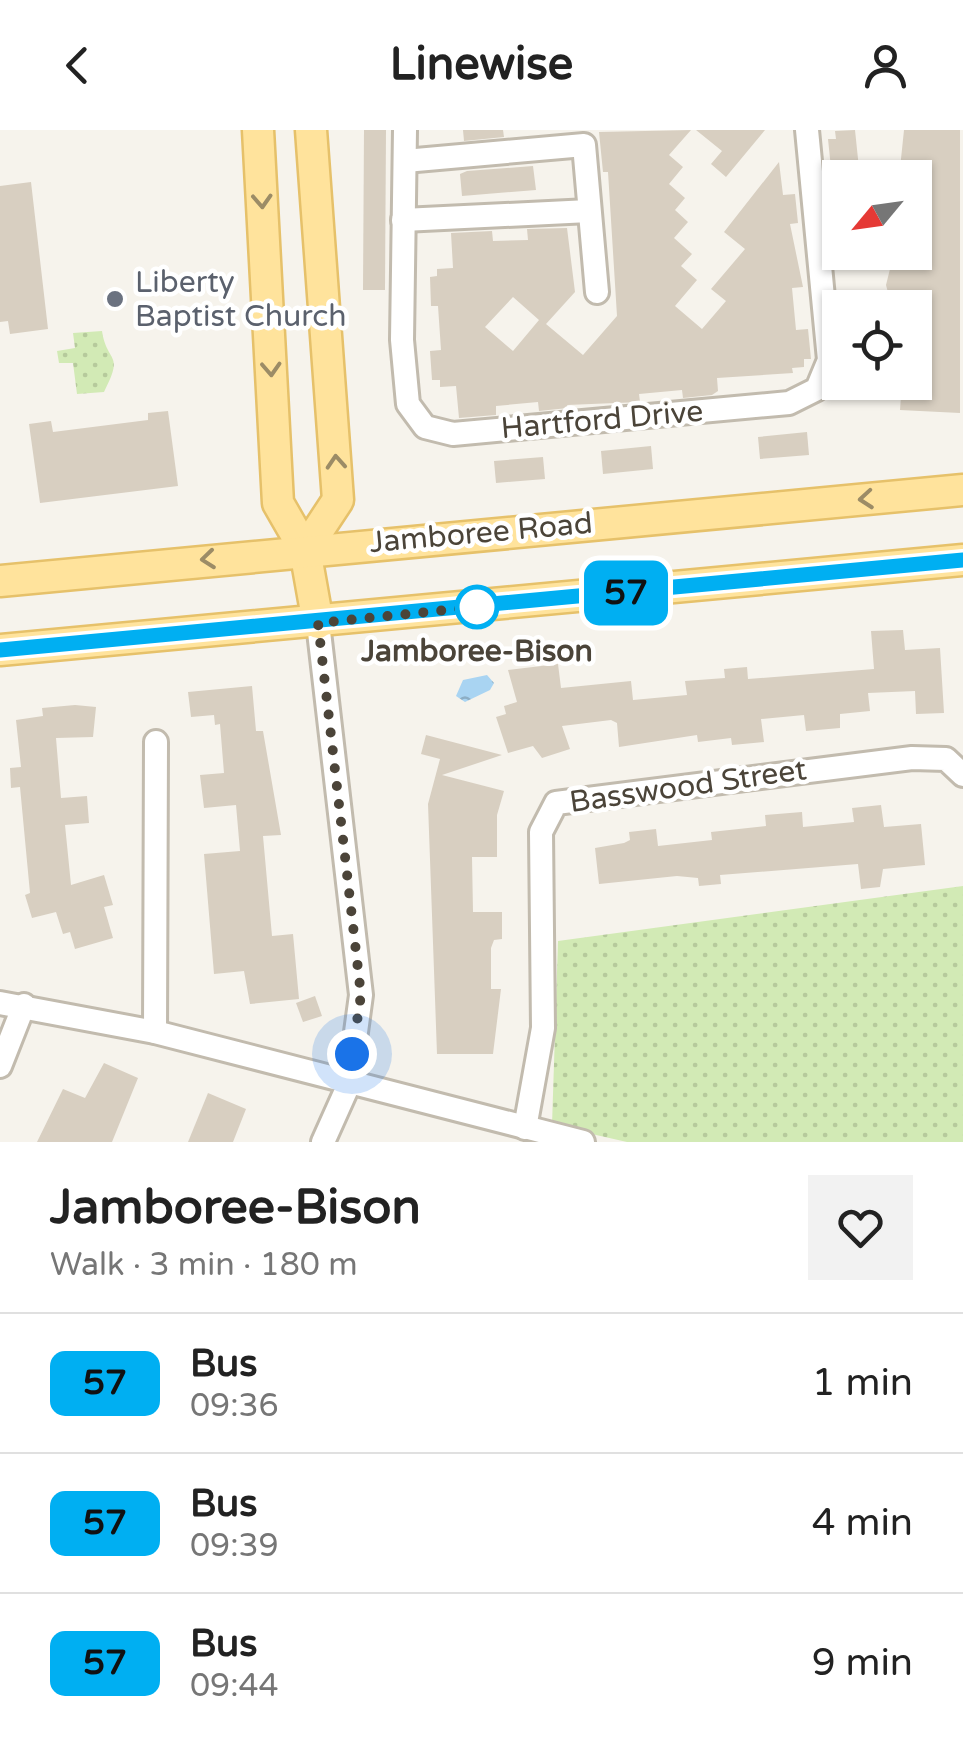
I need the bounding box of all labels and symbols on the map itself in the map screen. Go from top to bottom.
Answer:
north arrow [822,160,932,270]
one-way arrow [251,193,272,209]
place label: Liberty Baptist Church [135,264,347,335]
marker: Liberty Baptist Church [104,288,126,310]
one-way arrow [260,362,281,378]
street label: Hartford Drive [499,393,705,447]
one-way arrow [325,454,347,470]
one-way arrow [857,488,873,509]
street label: Jamboree Road [368,505,594,561]
one-way arrow [200,548,216,570]
line badge: 57 [581,560,671,626]
marker: Jamboree-Bison [456,586,498,628]
place label: Jamboree-Bison [360,633,593,670]
street label: Basswood Street [567,751,809,821]
your location [327,1029,377,1079]

